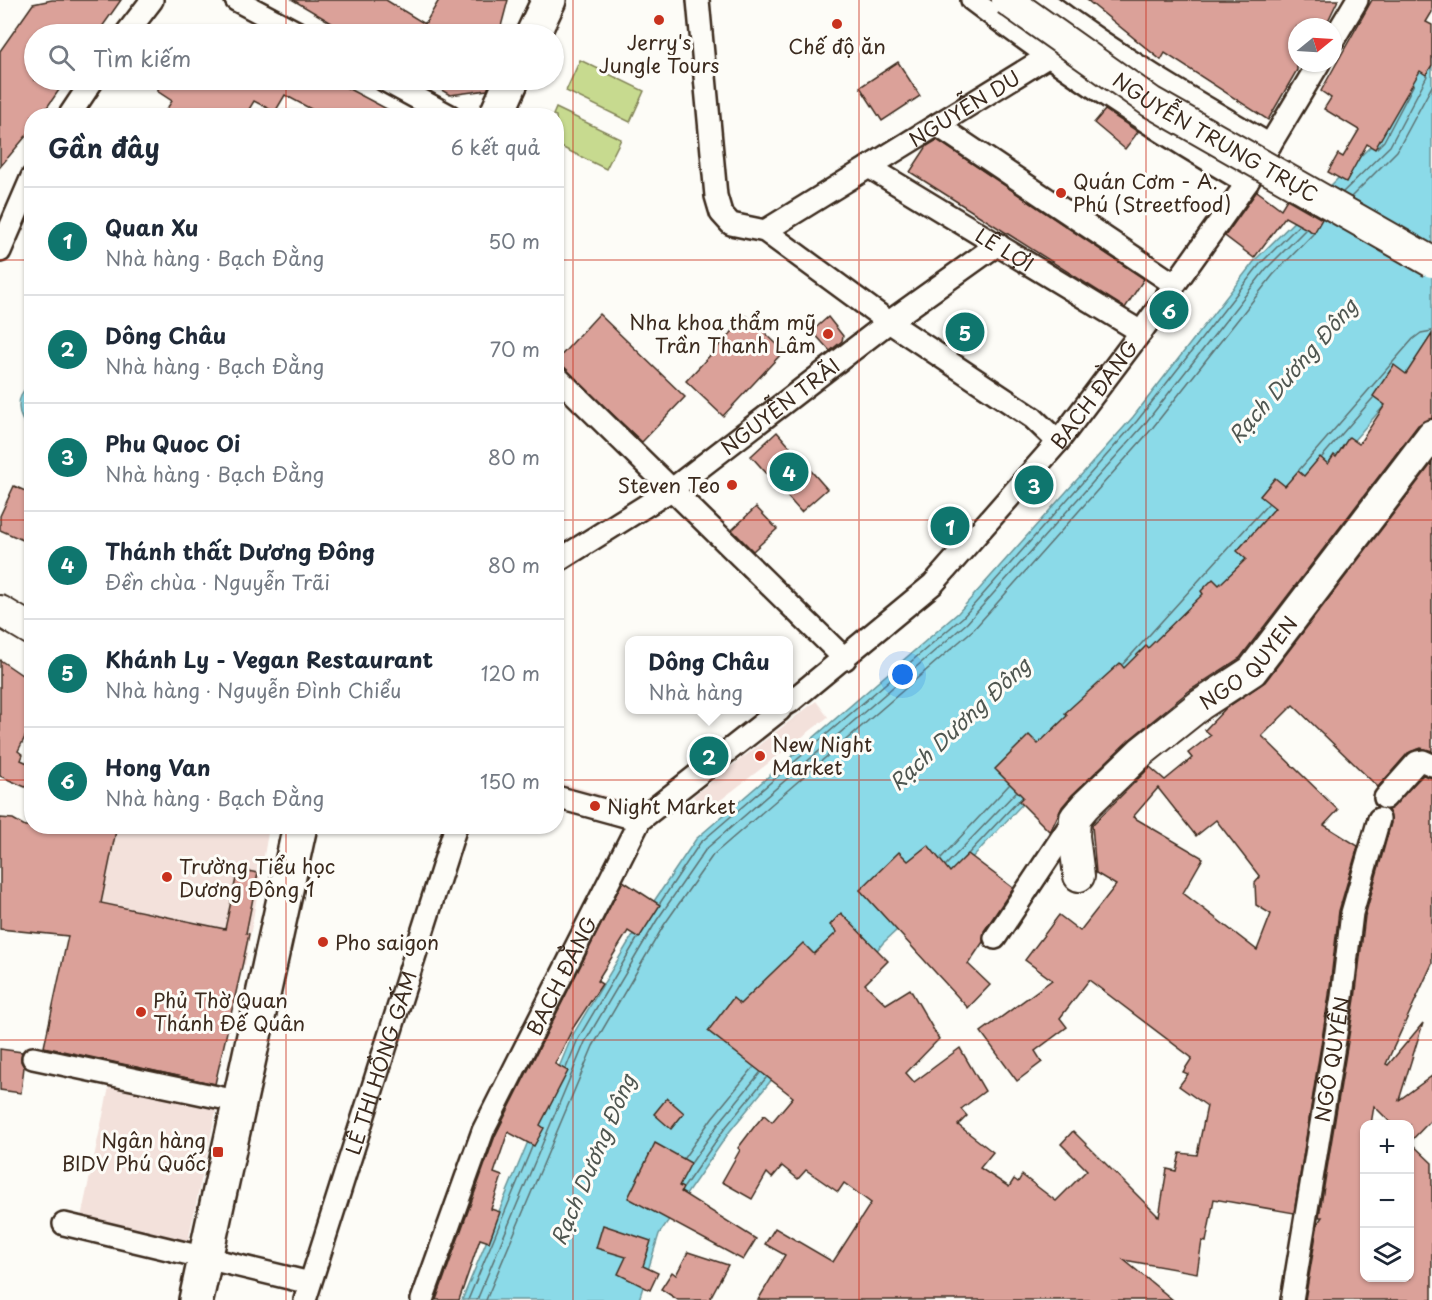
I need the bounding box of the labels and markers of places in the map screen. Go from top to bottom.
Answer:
marker: Jerry's Jungle Tours [652,13,666,27]
marker: Chế độ ăn [830,17,844,31]
place label: Jerry's Jungle Tours [599,27,719,80]
place label: Chế độ ăn [788,31,886,61]
place label: Quán Cơm - A. Phú (Streetfood) [1073,166,1231,219]
marker: Quán Cơm - A. Phú (Streetfood) [1054,186,1068,200]
pin: 6 [1150,288,1188,332]
place label: Nha khoa thẩm mỹ Trần Thanh Lâm [629,307,816,360]
pin: 5 [946,310,984,354]
marker: Nha khoa thẩm mỹ Trần Thanh Lâm [821,327,835,341]
pin: 4 [770,450,808,494]
pin: 3 [1014,462,1054,508]
place label: Steven Teo [618,470,720,500]
marker: Steven Teo [725,478,739,492]
pin: 1 [930,504,970,548]
place label: New Night Market [772,729,872,782]
pin: 2 [690,734,728,778]
marker: New Night Market [753,749,767,763]
place label: Night Market [607,791,736,821]
marker: Night Market [588,799,602,813]
place label: Trường Tiểu học Dương Đông 1 [179,851,335,904]
marker: Trường Tiểu học Dương Đông 1 [160,870,174,884]
place label: Pho saigon [335,927,439,957]
marker: Pho saigon [316,935,330,949]
place label: Phủ Thờ Quan Thánh Đế Quân [153,985,305,1038]
marker: Phủ Thờ Quan Thánh Đế Quân [134,1005,148,1019]
place label: Ngân hàng BIDV Phú Quốc [61,1125,206,1178]
marker: Ngân hàng BIDV Phú Quốc [211,1145,225,1159]

